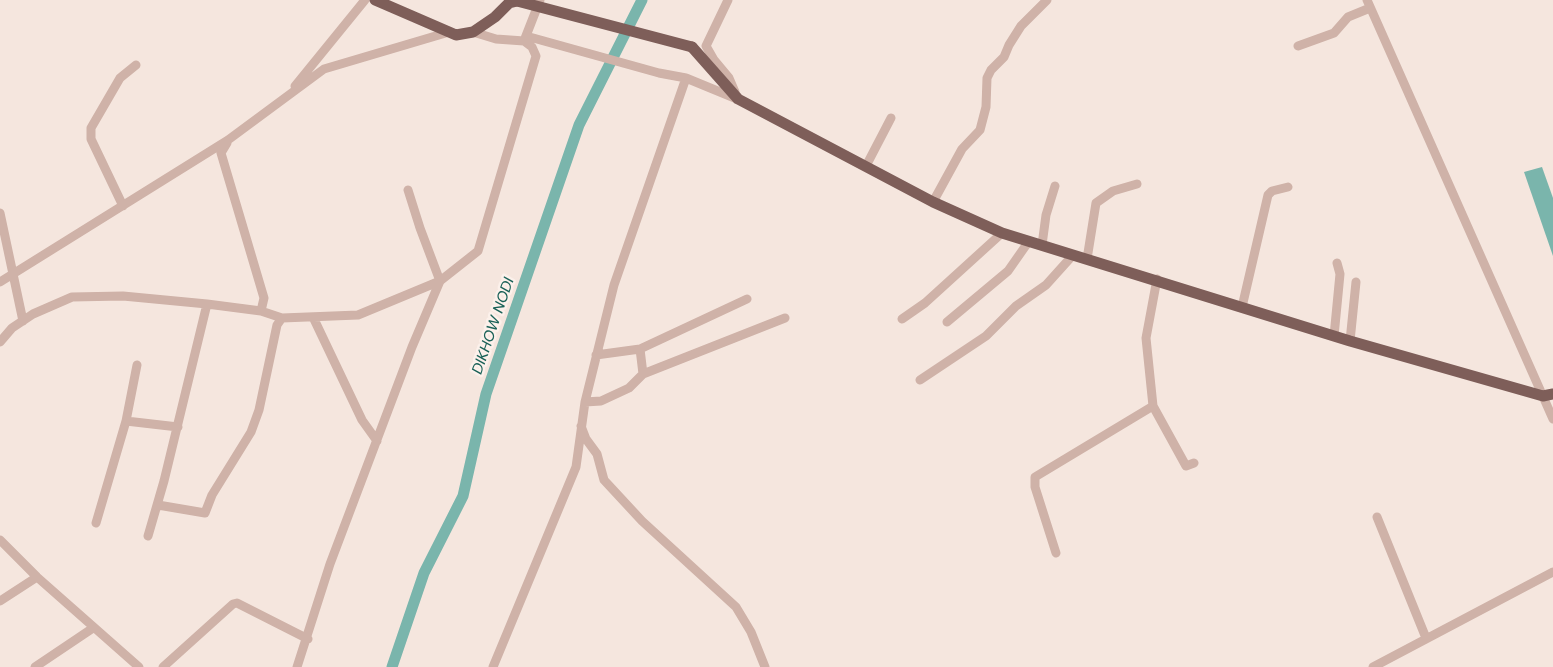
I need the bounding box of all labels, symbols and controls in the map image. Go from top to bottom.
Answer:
water label: DIKHOW NODI [469,275,519,377]

